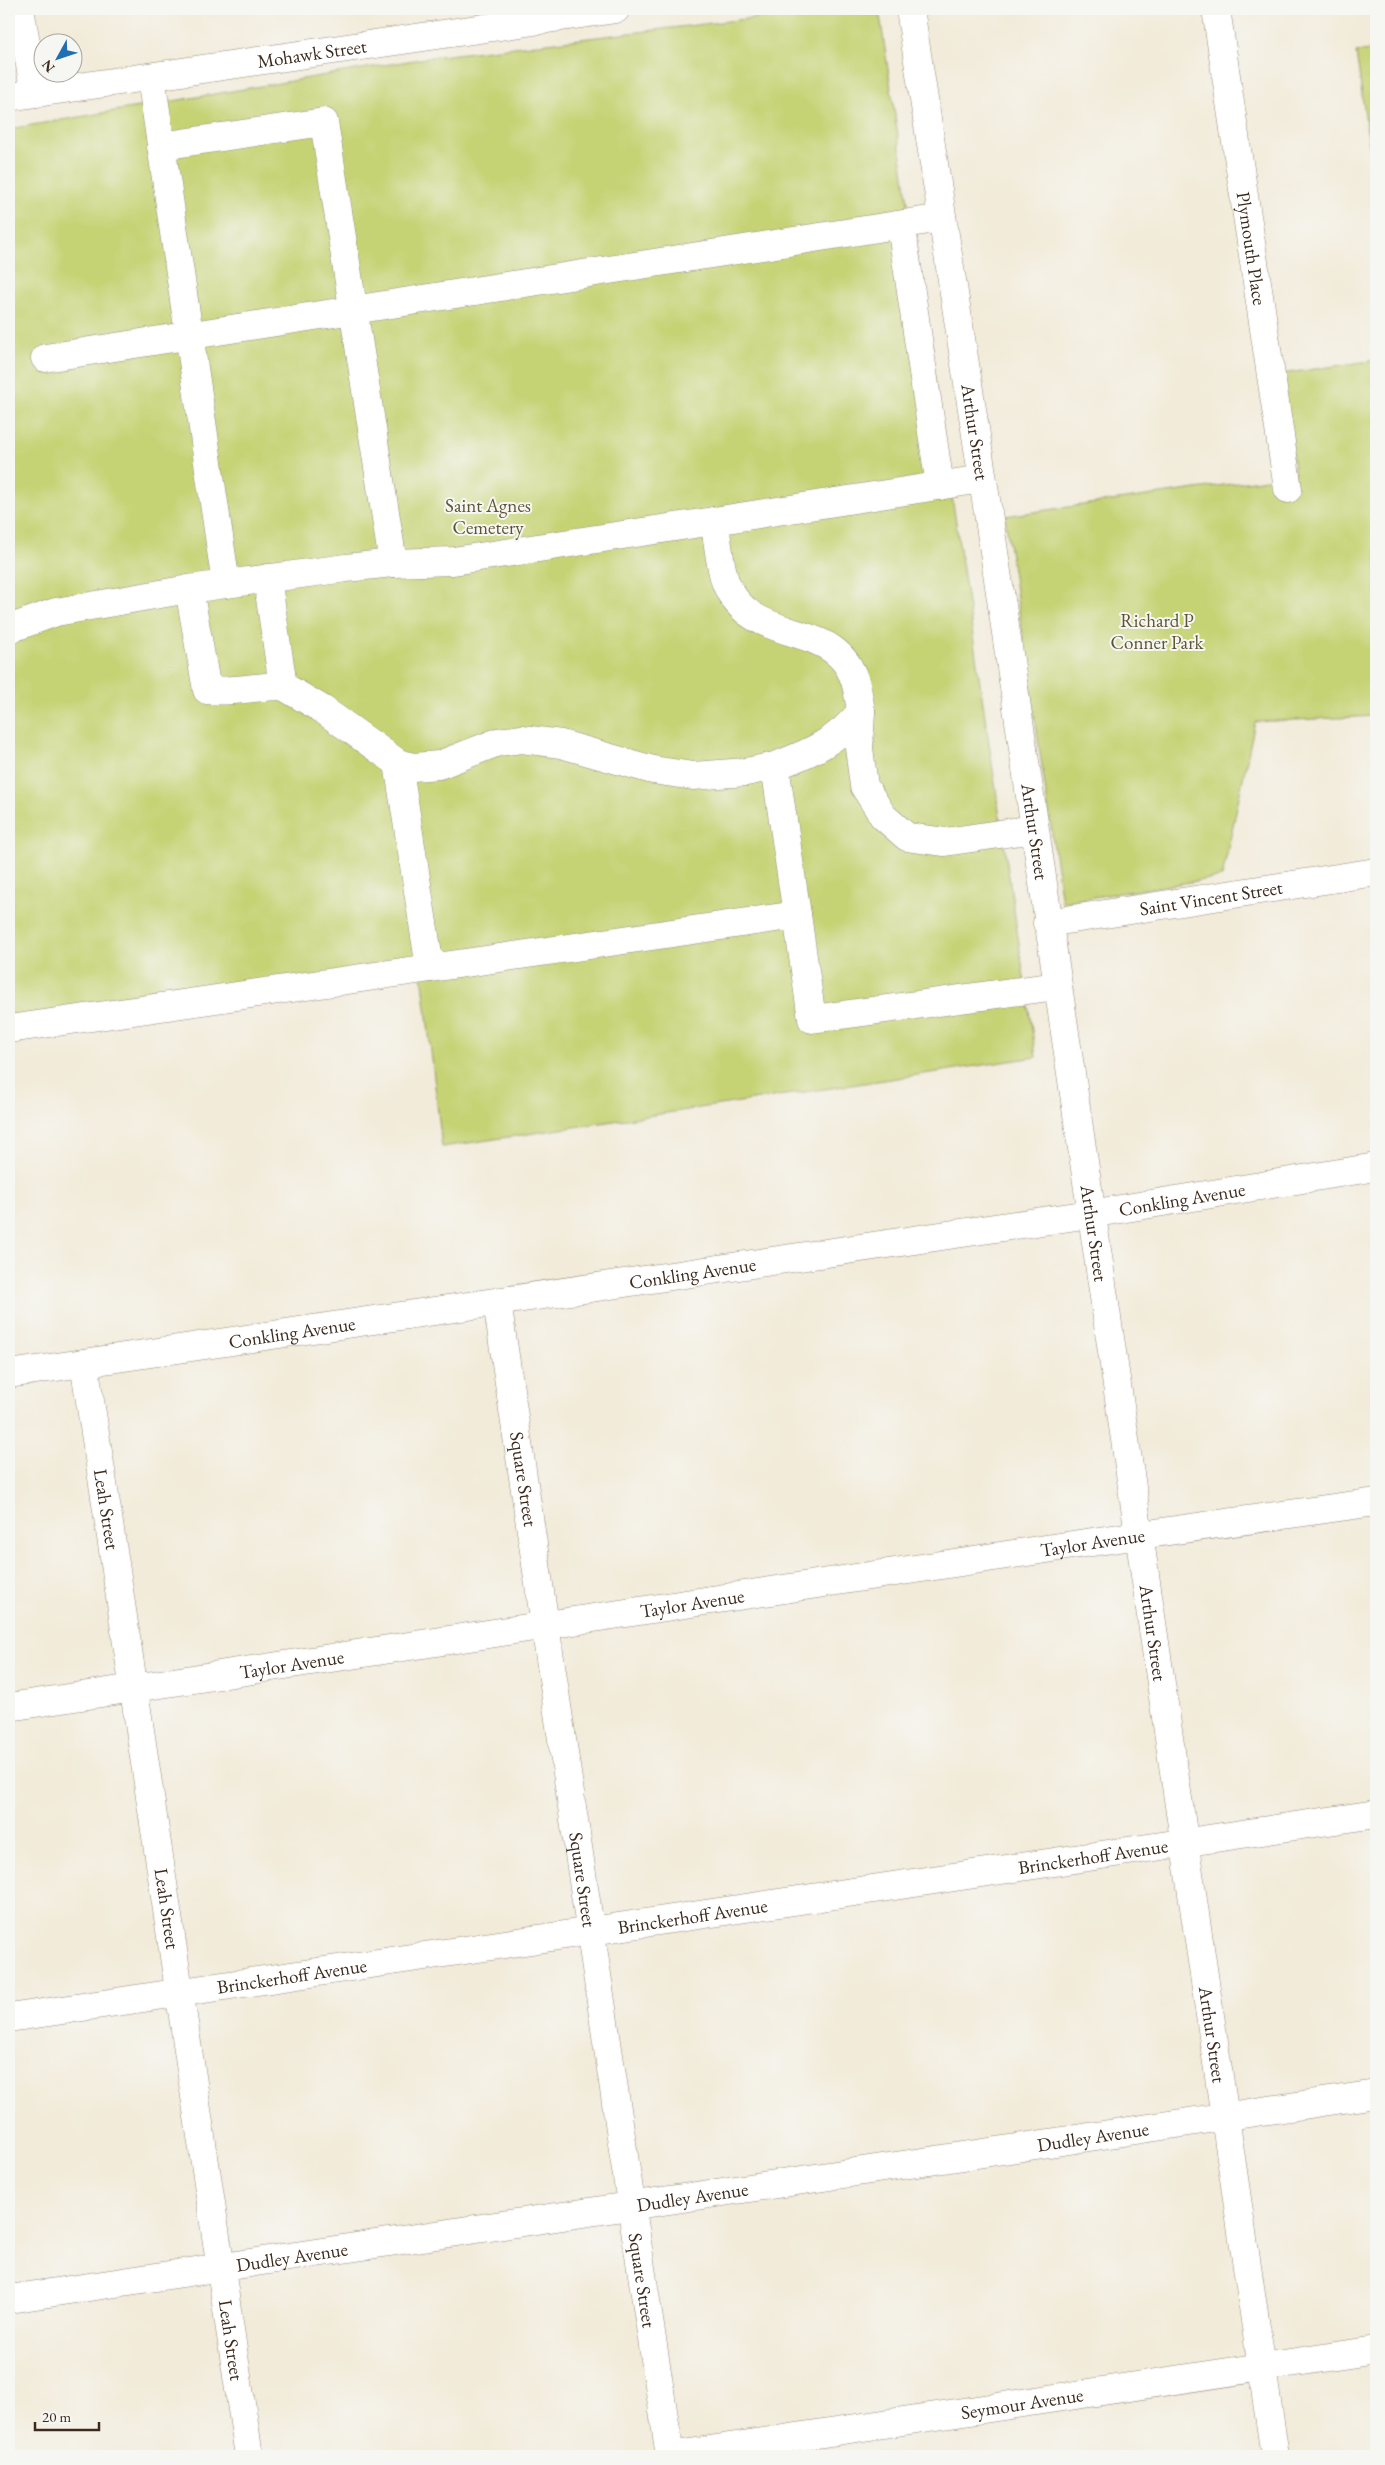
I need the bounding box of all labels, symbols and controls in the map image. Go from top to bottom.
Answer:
north arrow [32,32,82,82]
street label: Mohawk Street [255,33,368,73]
text: N [37,56,59,76]
street label: Plymouth Place [1231,190,1273,307]
street label: Arthur Street [956,381,995,482]
park label: Saint Agnes Cemetery [445,493,531,540]
park label: Richard P Conner Park [1111,608,1205,655]
street label: Arthur Street [1016,781,1055,881]
street label: Saint Vincent Street [1138,874,1284,921]
street label: Conkling Avenue [1117,1176,1247,1222]
street label: Arthur Street [1075,1182,1114,1283]
street label: Conkling Avenue [628,1251,758,1295]
street label: Conkling Avenue [227,1310,357,1354]
street label: Square Street [505,1430,544,1528]
street label: Leah Street [88,1467,126,1551]
street label: Taylor Avenue [1039,1522,1146,1562]
street label: Arthur Street [1134,1582,1173,1683]
street label: Taylor Avenue [638,1583,746,1623]
street label: Taylor Avenue [238,1644,346,1684]
street label: Square Street [564,1830,602,1929]
street label: Brinckerhoff Avenue [1016,1833,1170,1880]
street label: Leah Street [149,1866,186,1951]
street label: Brinckerhoff Avenue [616,1892,769,1940]
street label: Brinckerhoff Avenue [215,1952,368,1999]
street label: Arthur Street [1193,1984,1232,2084]
street label: Dudley Avenue [1035,2116,1150,2157]
street label: Dudley Avenue [635,2176,750,2217]
street label: Square Street [623,2231,662,2329]
street label: Dudley Avenue [234,2236,349,2277]
street label: Leah Street [213,2298,250,2382]
street label: Seymour Avenue [959,2382,1085,2425]
scale bar [35,2400,99,2432]
text: 20 m [42,2407,71,2426]

